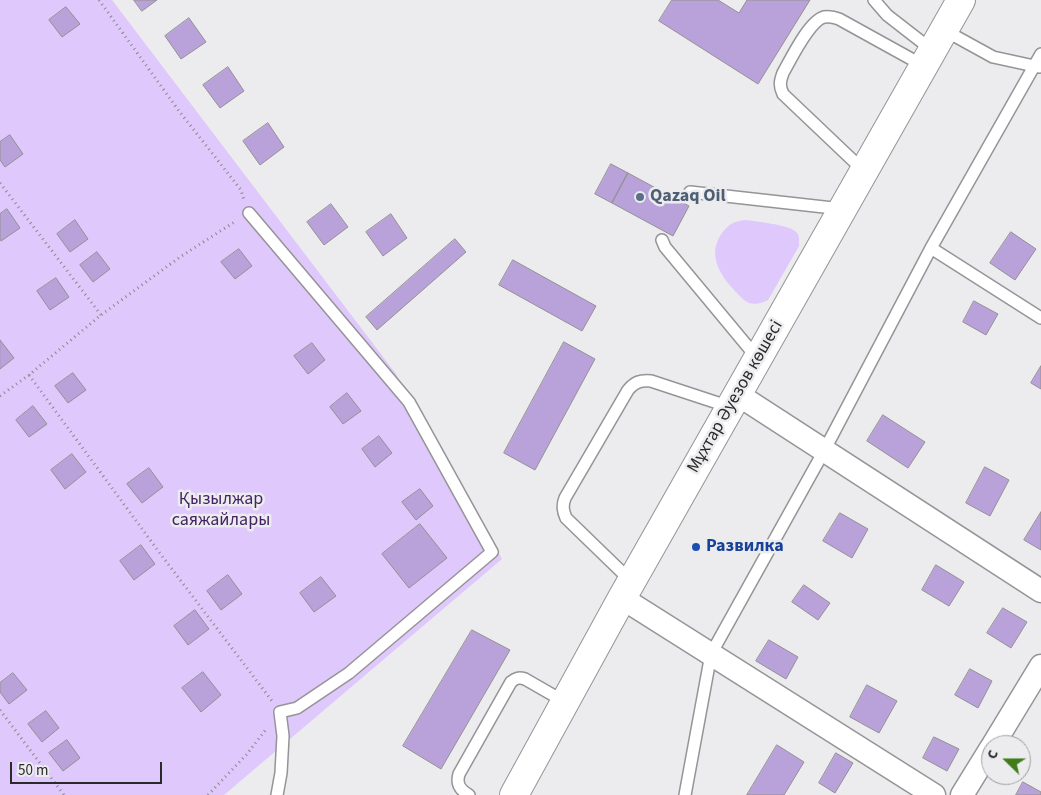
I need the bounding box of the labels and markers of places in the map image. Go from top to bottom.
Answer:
place label: Qazaq Oil [650,186,726,208]
marker: Qazaq Oil [634,191,646,203]
place label: Развилка [706,536,784,558]
marker: Развилка [690,541,702,553]

